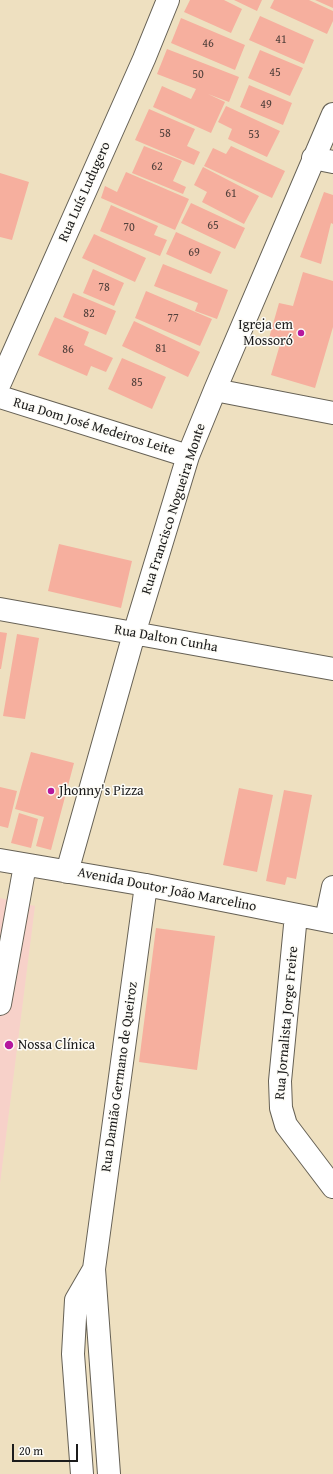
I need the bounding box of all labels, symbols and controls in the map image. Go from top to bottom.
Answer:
house number: 41 [275,33,287,47]
house number: 46 [202,37,214,51]
house number: 45 [269,66,281,80]
house number: 50 [192,68,204,82]
house number: 49 [260,98,272,112]
house number: 58 [159,127,171,141]
house number: 53 [248,128,260,142]
street label: Rua Luís Ludugero [55,139,115,245]
house number: 62 [151,160,163,174]
house number: 61 [225,187,237,201]
house number: 65 [207,219,219,233]
house number: 70 [123,221,135,235]
house number: 69 [188,246,200,260]
house number: 78 [98,281,110,295]
house number: 82 [83,307,95,321]
house number: 77 [167,312,179,326]
place label: Igreja em Mossoró [238,317,293,350]
marker: Igreja em Mossoró [296,328,306,338]
house number: 81 [155,342,167,356]
house number: 86 [62,343,74,357]
house number: 85 [131,376,143,390]
street label: Rua Dom José Medeiros Leite [11,394,177,460]
street label: Rua Francisco Nogueira Monte [138,421,210,597]
street label: Rua Dalton Cunha [113,622,219,656]
place label: Jhonny's Pizza [59,783,144,799]
marker: Jhonny's Pizza [46,786,56,796]
street label: Avenida Doutor João Marcelino [76,864,258,916]
street label: Rua Jornalista Jorge Freire [272,945,302,1101]
street label: Rua Damião Germano de Queiroz [98,981,142,1173]
place label: Nossa Clínica [18,1037,95,1053]
marker: Nossa Clínica [3,1039,15,1051]
scale bar [14,1436,80,1462]
text: 20 m [19,1442,43,1459]

